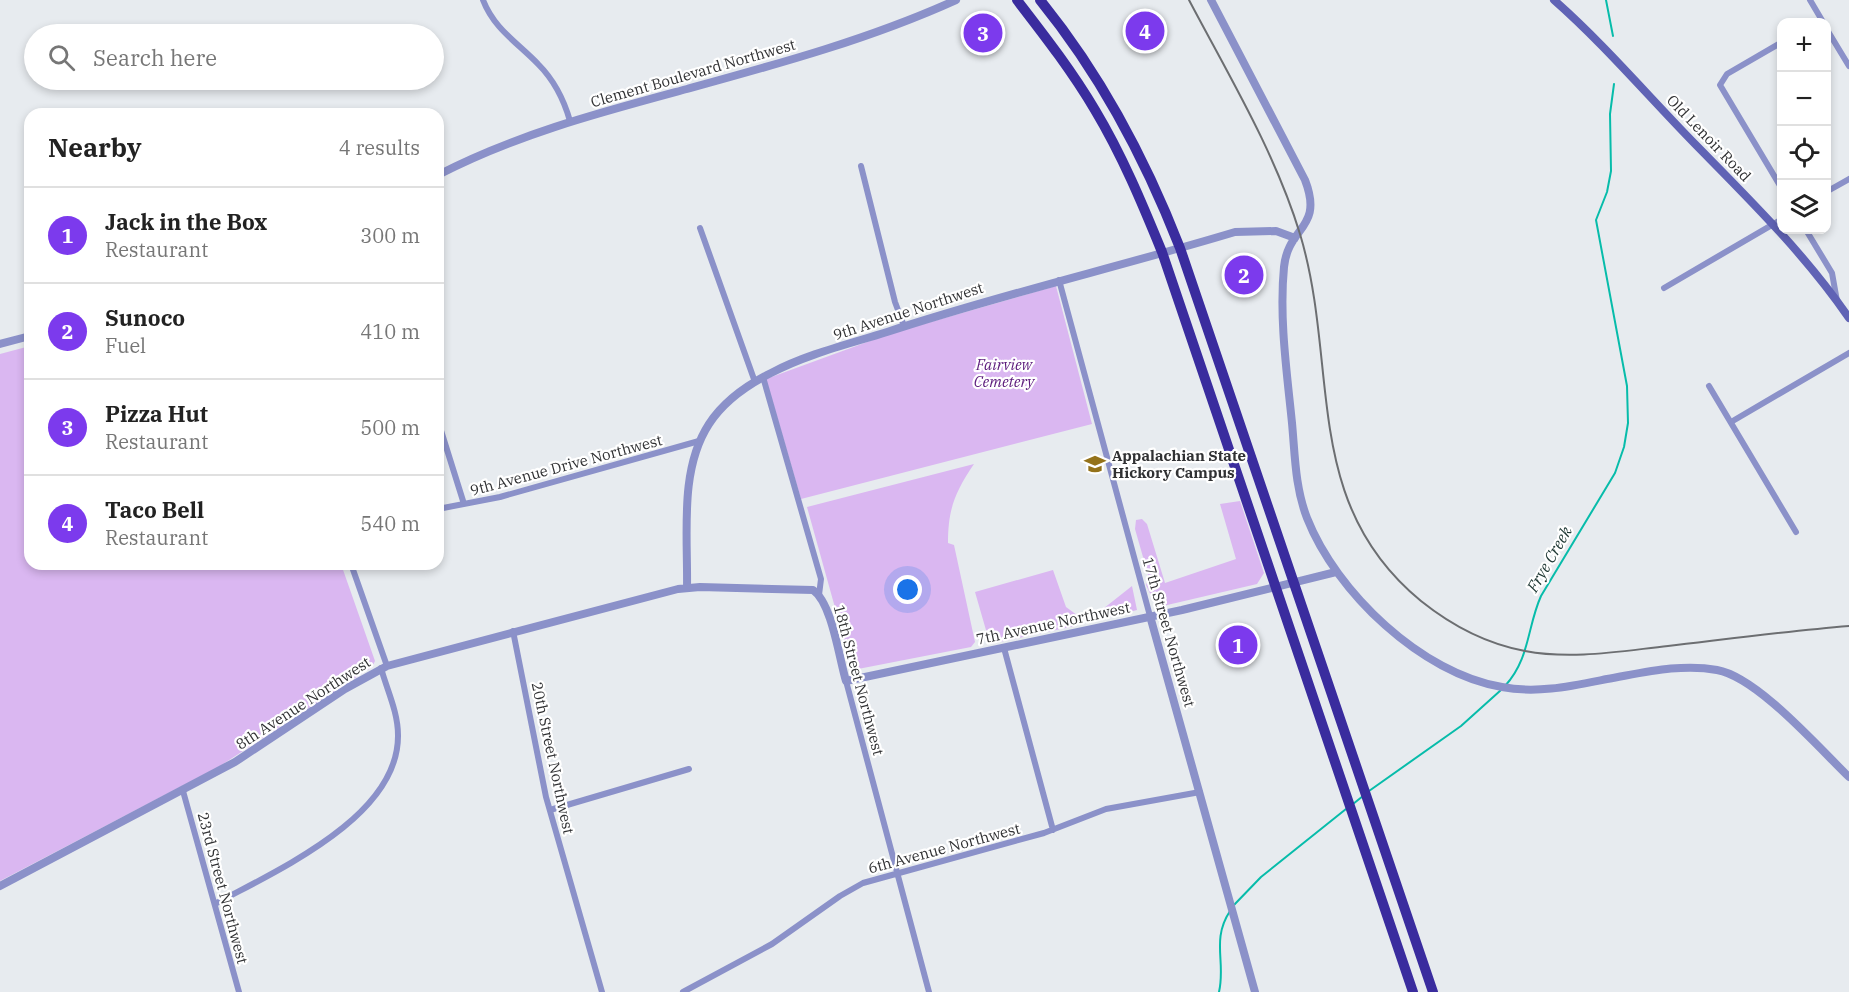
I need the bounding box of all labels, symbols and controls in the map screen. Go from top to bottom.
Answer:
pin: 4 [1126,9,1164,54]
pin: 3 [964,10,1002,56]
map controls [1777,18,1831,234]
button: + [1777,18,1831,72]
search box [24,24,444,90]
street label: Clement Boulevard Northwest [588,35,798,111]
icon: search [45,41,78,74]
text: Search here [93,43,217,72]
button: − [1777,72,1831,126]
street label: Old Lenoir Road [1663,91,1755,185]
button: locate [1777,126,1831,180]
text: Nearby [48,130,142,164]
text: 4 results [339,134,420,161]
button: layers [1777,180,1831,234]
text: Jack in the Box [105,207,267,236]
text: 1 [62,222,74,249]
text: 300 m [360,222,420,249]
text: Restaurant [105,236,208,263]
pin: 2 [1224,252,1264,298]
street label: 9th Avenue Northwest [831,278,985,344]
text: Sunoco [105,303,185,332]
text: 2 [62,318,74,345]
text: 410 m [360,318,420,345]
text: Fuel [105,332,146,359]
park label: Fairview Cemetery [974,355,1035,391]
text: Pizza Hut [105,399,208,428]
text: 3 [62,414,74,441]
text: 500 m [360,414,420,441]
text: Restaurant [105,428,208,455]
street label: 9th Avenue Drive Northwest [468,430,664,500]
place label: Appalachian State Hickory Campus [1112,446,1246,482]
school or university icon: Appalachian State Hickory Campus [1083,452,1107,476]
text: Taco Bell [105,495,204,524]
text: 4 [62,510,74,537]
text: 540 m [360,510,420,537]
water label: Frye Creek [1522,522,1576,596]
text: Restaurant [105,524,208,551]
street label: 17th Street Northwest [1138,555,1200,709]
your location [893,575,922,604]
street label: 7th Avenue Northwest [974,597,1132,649]
street label: 18th Street Northwest [830,603,888,757]
pin: 1 [1218,622,1258,668]
street label: 8th Avenue Northwest [232,652,374,754]
street label: 20th Street Northwest [528,680,578,836]
street label: 23rd Street Northwest [194,810,252,966]
street label: 6th Avenue Northwest [866,819,1022,877]

